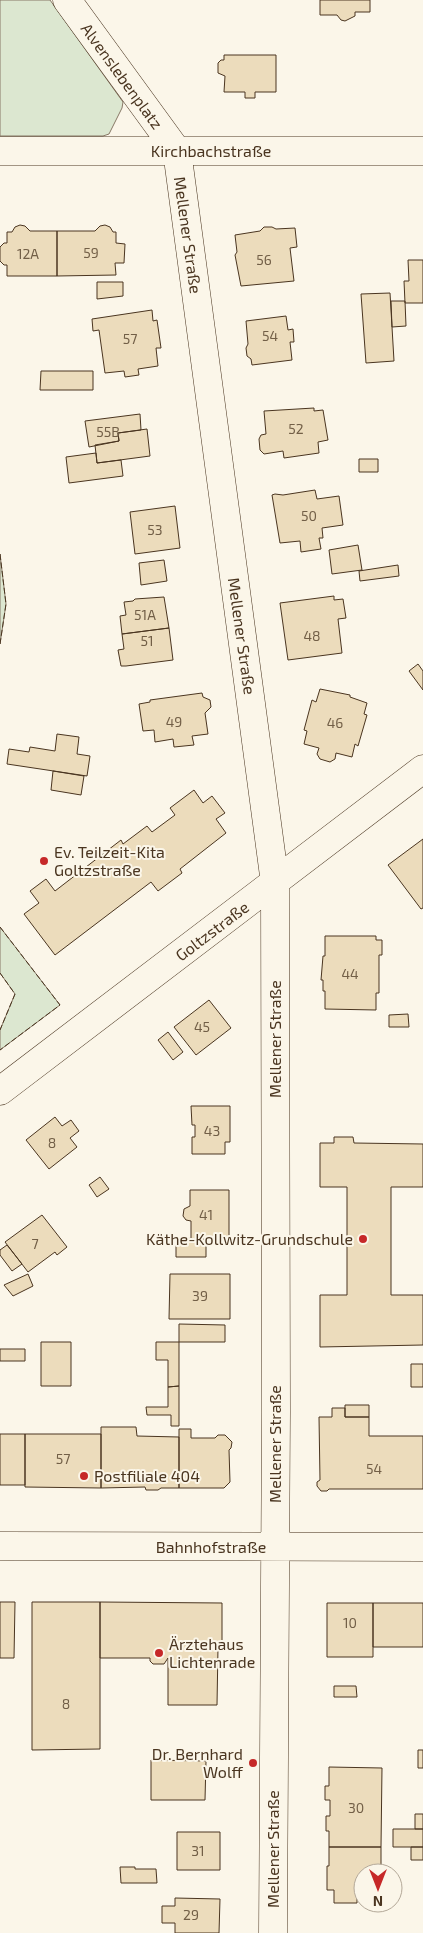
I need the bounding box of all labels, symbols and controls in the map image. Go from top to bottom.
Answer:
street label: Alvenslebenplatz [78,19,167,132]
street label: Kirchbachstraße [151,141,271,160]
street label: Mellener Straße [171,175,206,295]
house number: 59 [83,244,99,261]
house number: 12A [17,245,39,262]
house number: 56 [256,251,272,268]
house number: 54 [262,327,278,344]
house number: 57 [123,330,137,347]
house number: 52 [288,420,304,437]
house number: 55B [96,423,120,440]
house number: 50 [301,507,317,524]
house number: 53 [147,521,163,538]
street label: Mellener Straße [225,576,260,696]
house number: 51A [134,606,156,623]
house number: 48 [303,627,321,644]
house number: 51 [140,632,154,649]
house number: 49 [166,713,182,730]
house number: 46 [327,714,343,731]
place label: Ev. Teilzeit-Kita Goltzstraße [54,842,165,879]
marker: Ev. Teilzeit-Kita Goltzstraße [38,855,50,867]
street label: Goltzstraße [171,897,252,964]
house number: 44 [341,965,359,982]
street label: Mellener Straße [265,980,284,1098]
house number: 45 [194,1018,210,1035]
house number: 43 [204,1122,220,1139]
house number: 8 [48,1134,56,1151]
house number: 41 [199,1206,213,1223]
place label: Käthe-Kollwitz-Grundschule [146,1229,353,1248]
marker: Käthe-Kollwitz-Grundschule [357,1233,369,1245]
house number: 7 [31,1235,39,1252]
house number: 39 [192,1287,208,1304]
street label: Mellener Straße [265,1385,284,1503]
house number: 57 [56,1450,70,1467]
house number: 54 [366,1460,382,1477]
place label: Postfiliale 404 [94,1466,200,1485]
marker: Postfiliale 404 [78,1470,90,1482]
street label: Bahnhofstraße [156,1537,266,1556]
house number: 10 [343,1614,357,1631]
place label: Ärztehaus Lichtenrade [169,1634,255,1671]
marker: Ärztehaus Lichtenrade [153,1647,165,1659]
house number: 8 [62,1695,70,1712]
place label: Dr. Bernhard Wolff [152,1744,244,1781]
marker: Dr. Bernhard Wolff [247,1757,259,1769]
street label: Mellener Straße [263,1790,282,1908]
house number: 30 [348,1799,364,1816]
house number: 31 [191,1842,205,1859]
north arrow [353,1863,403,1913]
text: N [373,1893,383,1910]
house number: 29 [183,1906,199,1923]

